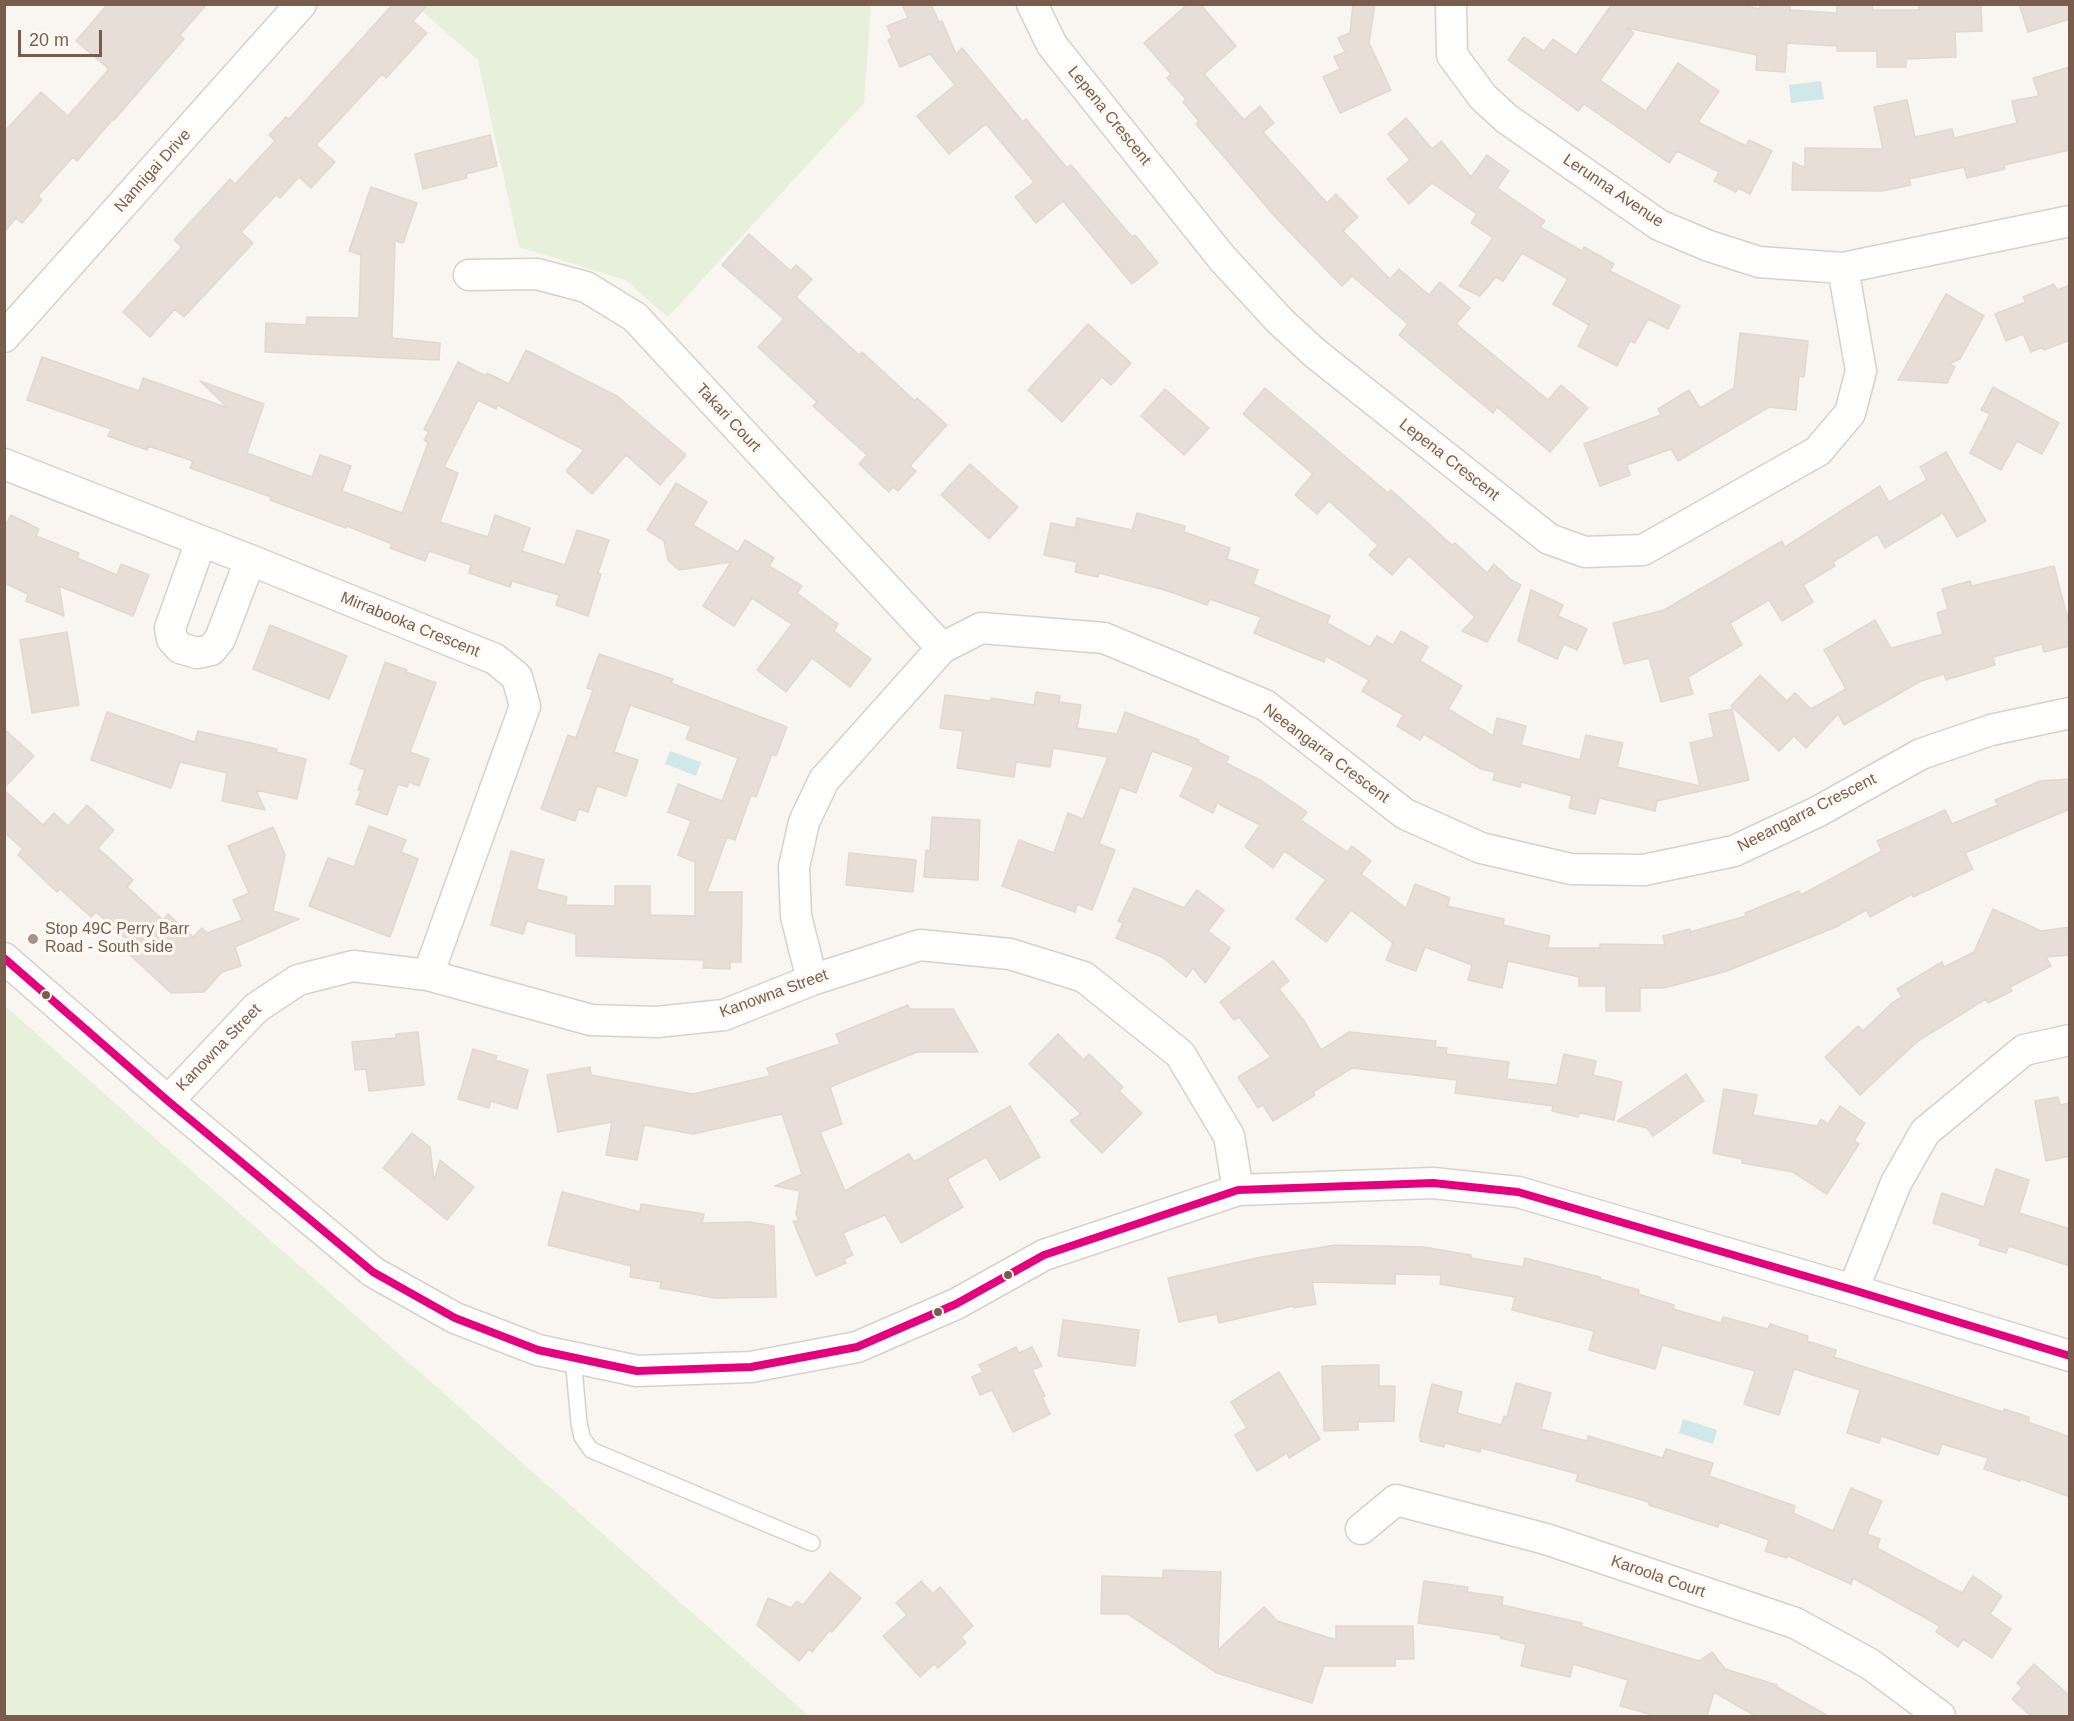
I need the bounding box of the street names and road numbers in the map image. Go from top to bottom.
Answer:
street label: Lepena Crescent [1063,63,1155,169]
street label: Nannigai Drive [111,126,195,216]
street label: Lerunna Avenue [1559,150,1667,232]
street label: Takari Court [692,380,764,456]
street label: Lepena Crescent [1395,415,1503,505]
street label: Mirrabooka Crescent [338,588,482,662]
street label: Neeangarra Crescent [1259,700,1393,808]
street label: Neeangarra Crescent [1734,770,1880,856]
street label: Kanowna Street [717,966,831,1022]
street label: Kanowna Street [173,1000,265,1096]
street label: Karoola Court [1608,1552,1708,1602]

